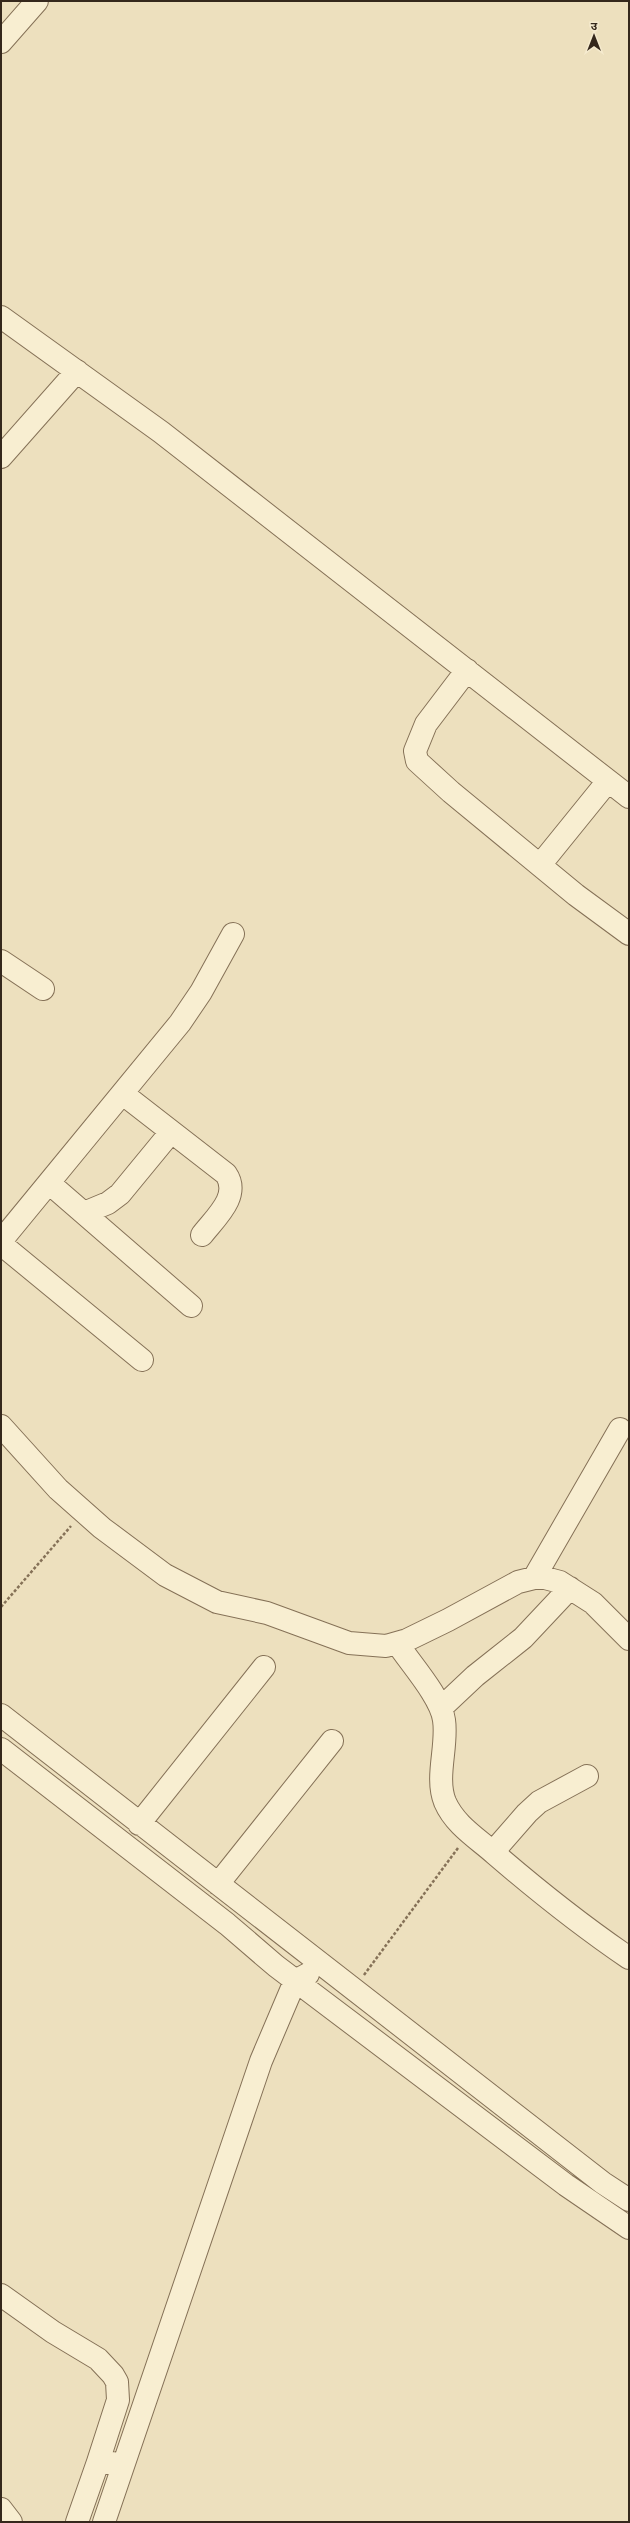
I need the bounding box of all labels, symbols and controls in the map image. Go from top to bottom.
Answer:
north arrow [574,16,614,56]
text: उ [591,20,598,33]

